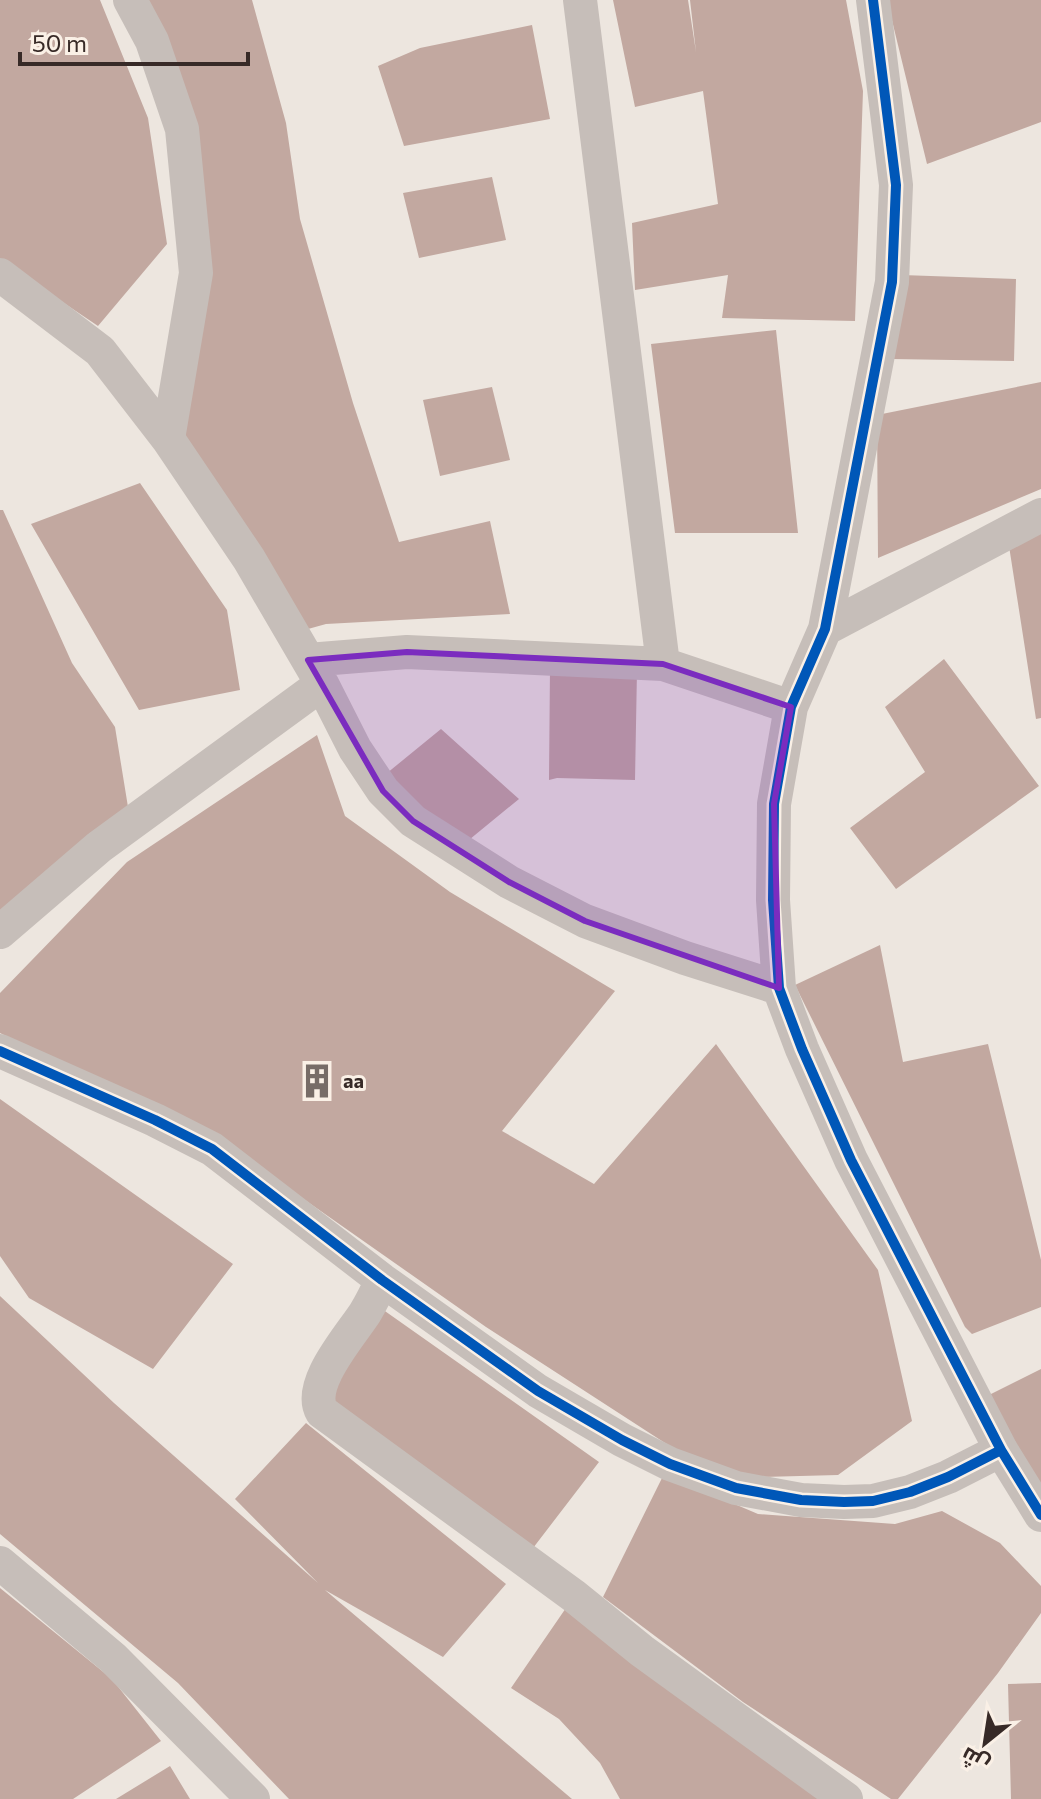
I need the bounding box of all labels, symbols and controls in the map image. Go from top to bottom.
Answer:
scale bar [20,16,248,66]
text: 50 m [32,28,87,57]
building icon: aa [298,1062,336,1100]
place label: aa [343,1068,364,1092]
north arrow [945,1703,1025,1783]
text: ش [956,1741,994,1780]

